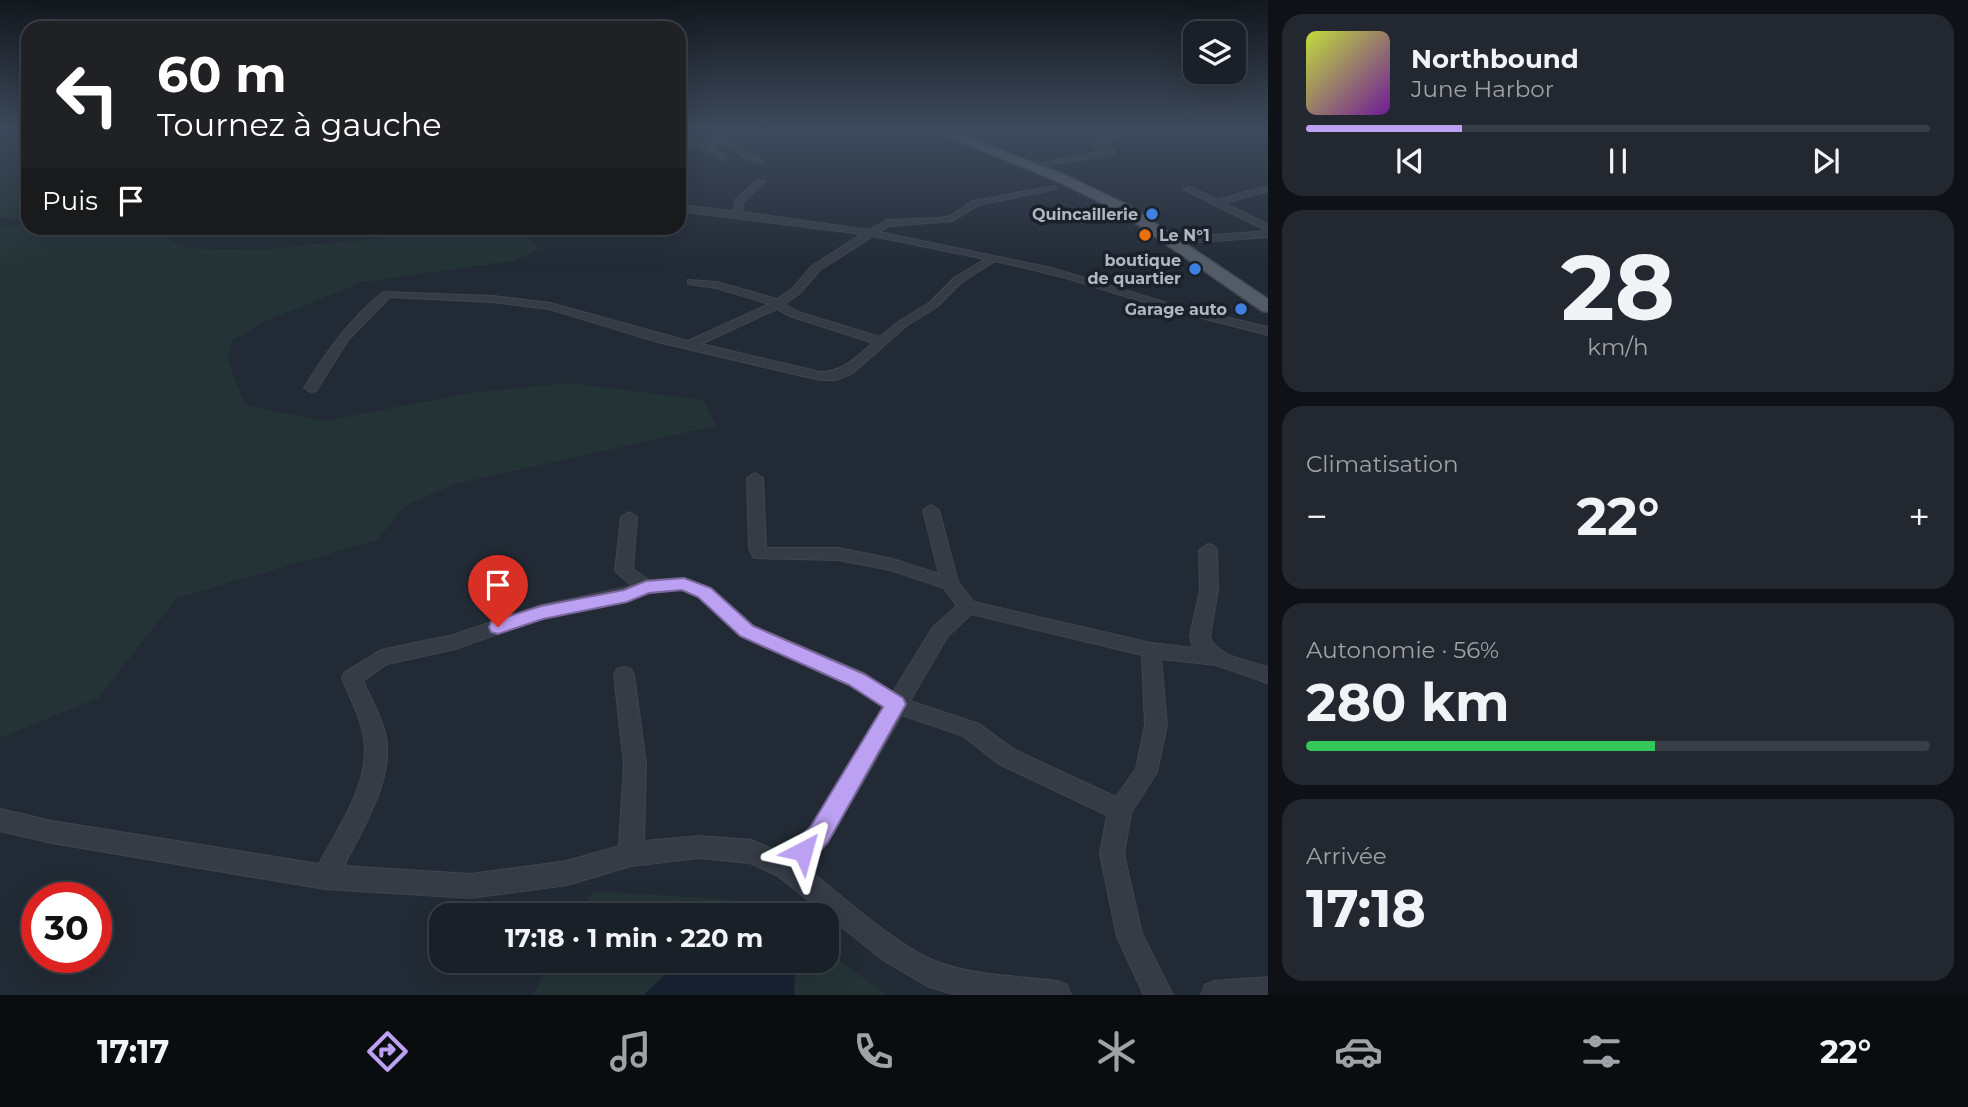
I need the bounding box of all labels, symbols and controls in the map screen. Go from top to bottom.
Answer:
map controls [1183,21,1246,84]
button: layers [1183,21,1246,84]
text: Northbound [1411,43,1579,75]
text: 60 m [157,45,287,104]
icon: left [42,49,133,140]
text: June Harbor [1411,75,1554,103]
text: Tournez à gauche [157,105,442,144]
icon: previous [1391,142,1429,180]
icon: pause [1599,142,1637,180]
icon: next [1807,142,1845,180]
icon: arrive [112,182,150,220]
text: Puis [42,185,98,217]
place label: Quincaillerie [1032,205,1138,224]
marker: Quincaillerie [1144,206,1160,222]
place label: Le N°1 [1159,226,1210,245]
marker: Le N°1 [1137,227,1153,243]
text: 28 [1561,232,1675,343]
place label: boutique de quartier [1087,251,1181,288]
marker: boutique de quartier [1187,261,1203,277]
place label: Garage auto [1125,300,1227,319]
marker: Garage auto [1233,301,1249,317]
text: km/h [1587,333,1649,361]
text: Climatisation [1306,450,1458,478]
text: 22° [1576,485,1660,548]
text: − [1306,493,1328,540]
text: + [1908,493,1930,540]
pin [468,555,528,627]
icon: arrive [479,566,517,604]
text: Autonomie · 56% [1306,636,1499,664]
text: 280 km [1306,671,1509,734]
position arrow [766,814,840,888]
text: Arrivée [1306,842,1387,870]
text: 17:18 [1306,877,1426,940]
speed limit sign: 30 [21,882,112,973]
text: 17:18 · 1 min · 220 m [505,922,763,954]
icon: directions [363,1027,412,1076]
icon: music [606,1027,655,1076]
icon: phone [849,1027,898,1076]
icon: climate [1092,1027,1141,1076]
icon: car [1334,1027,1383,1076]
icon: filters [1577,1027,1626,1076]
text: 17:17 [97,1032,169,1071]
text: 22° [1820,1032,1871,1071]

